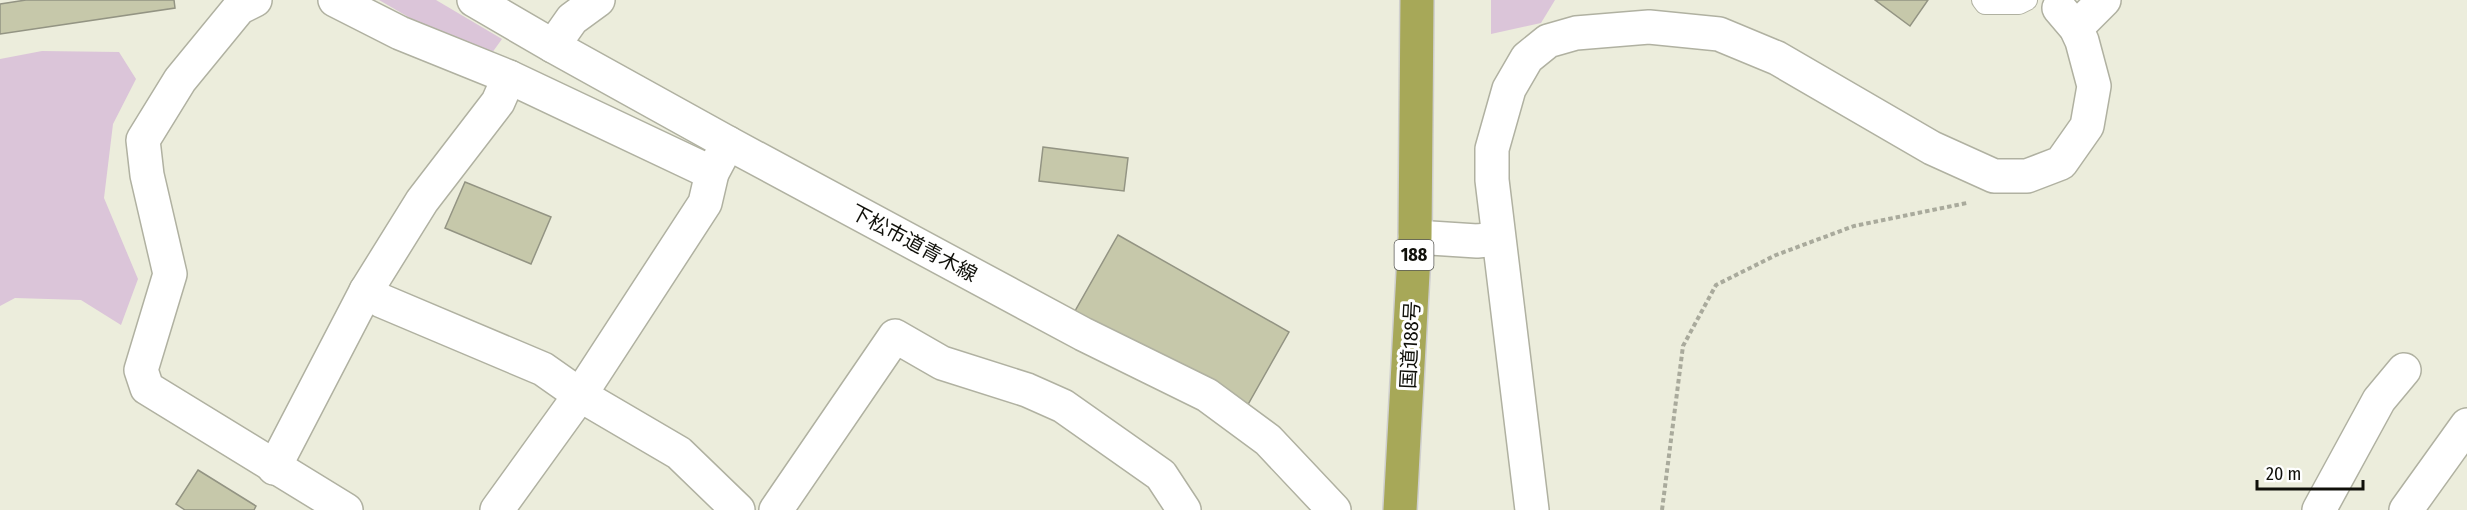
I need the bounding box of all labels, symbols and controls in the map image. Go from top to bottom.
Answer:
street label: 下松市道青木線 [847,200,981,286]
road number: 188 [1394,240,1434,270]
street label: 国道188号 [1396,301,1424,389]
scale bar [2257,453,2364,491]
text: 20 m [2266,463,2301,485]

